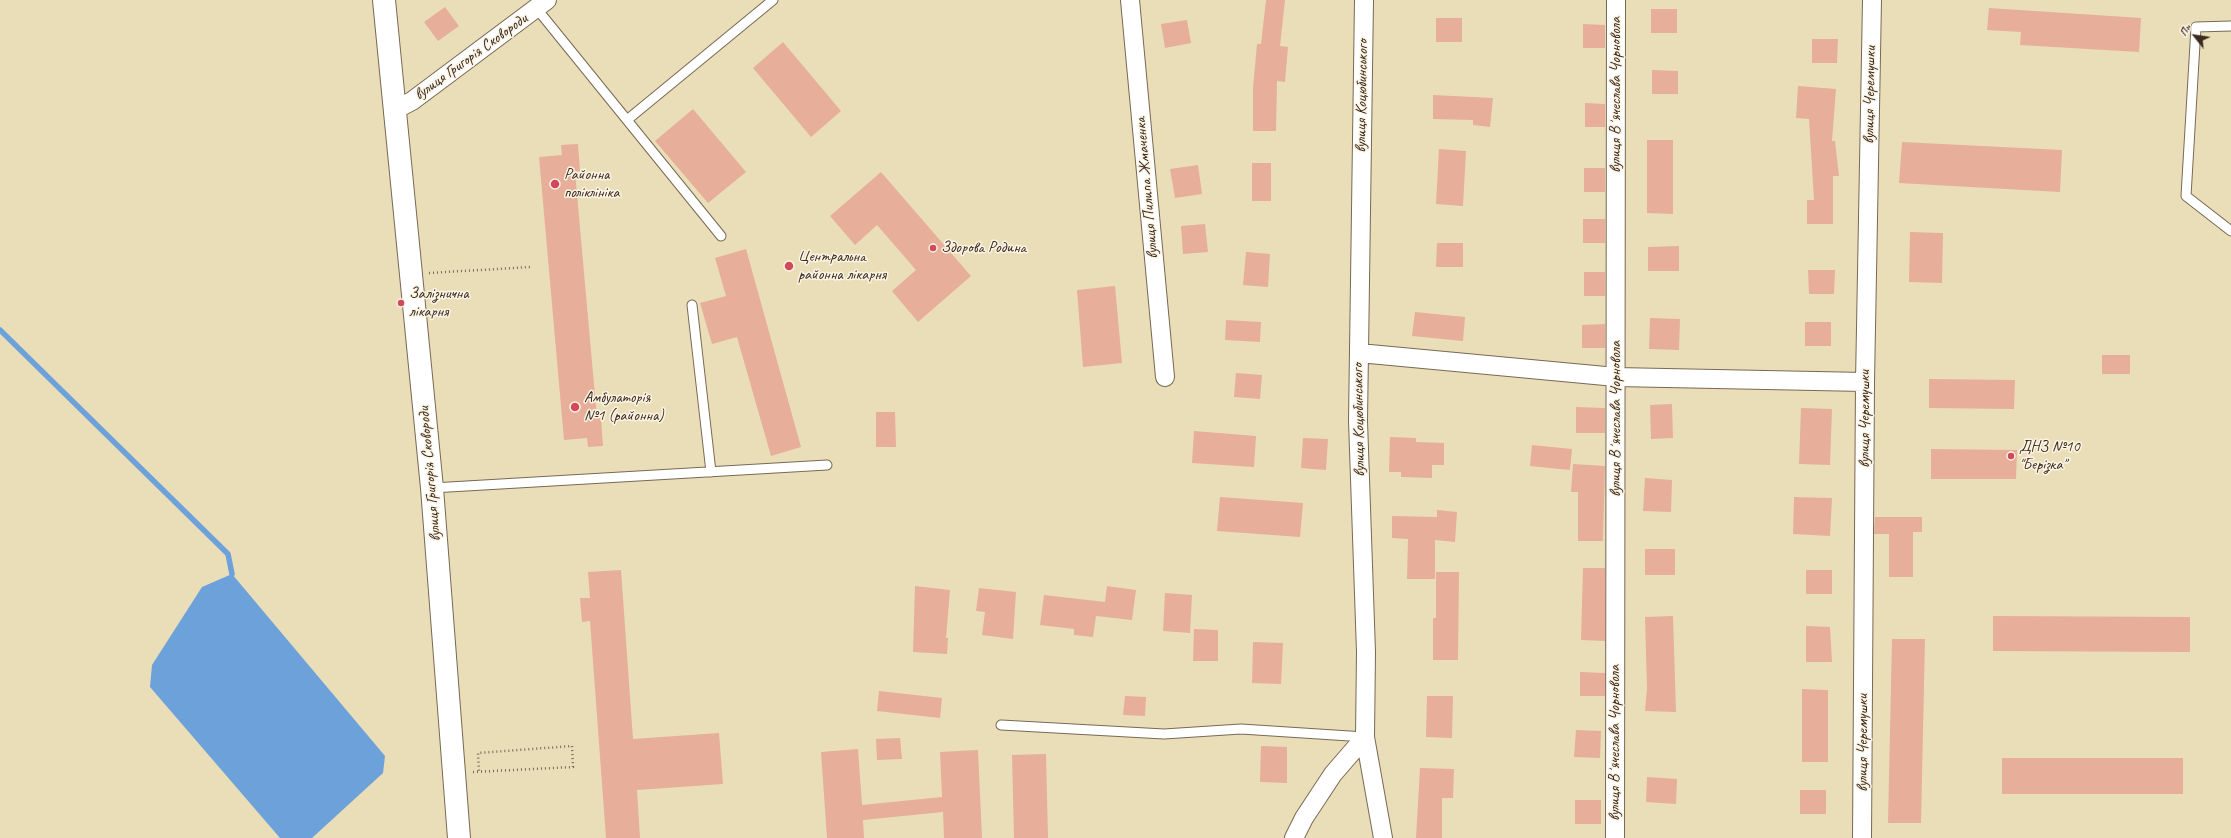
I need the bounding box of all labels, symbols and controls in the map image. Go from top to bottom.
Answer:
street label: вулиця Григорія Сковороди [411,9,531,105]
north arrow [2175,16,2215,56]
street label: вулиця Вʼячеслава Чорновола [1606,17,1626,173]
text: Пн [2176,22,2194,38]
street label: вулиця Коцюбинського [1351,39,1373,153]
street label: вулиця Черемушки [1860,46,1880,144]
street label: вулиця Пилипа Жмаченка [1131,116,1163,260]
place label: Районна поліклініка [564,165,619,203]
marker: Районна поліклініка [549,178,561,190]
place label: Здорова Родина [941,238,1026,258]
marker: Здорова Родина [928,243,938,253]
place label: Центральна районна лікарня [798,247,886,285]
marker: Центральна районна лікарня [783,260,795,272]
place label: Залізнична лікарня [409,284,469,322]
marker: Залізнична лікарня [396,298,406,308]
street label: вулиця Вʼячеслава Чорновола [1606,341,1626,497]
street label: вулиця Коцюбинського [1348,363,1370,477]
street label: вулиця Черемушки [1855,370,1875,468]
place label: Амбулаторія №1 (районна) [584,388,664,426]
marker: Амбулаторія №1 (районна) [569,401,581,413]
street label: вулиця Григорія Сковороди [415,406,445,542]
place label: ДНЗ №10 "Берізка" [2019,437,2080,475]
marker: ДНЗ №10 "Берізка" [2006,451,2016,461]
street label: вулиця Вʼячеслава Чорновола [1605,665,1625,821]
street label: вулиця Черемушки [1853,694,1873,792]

